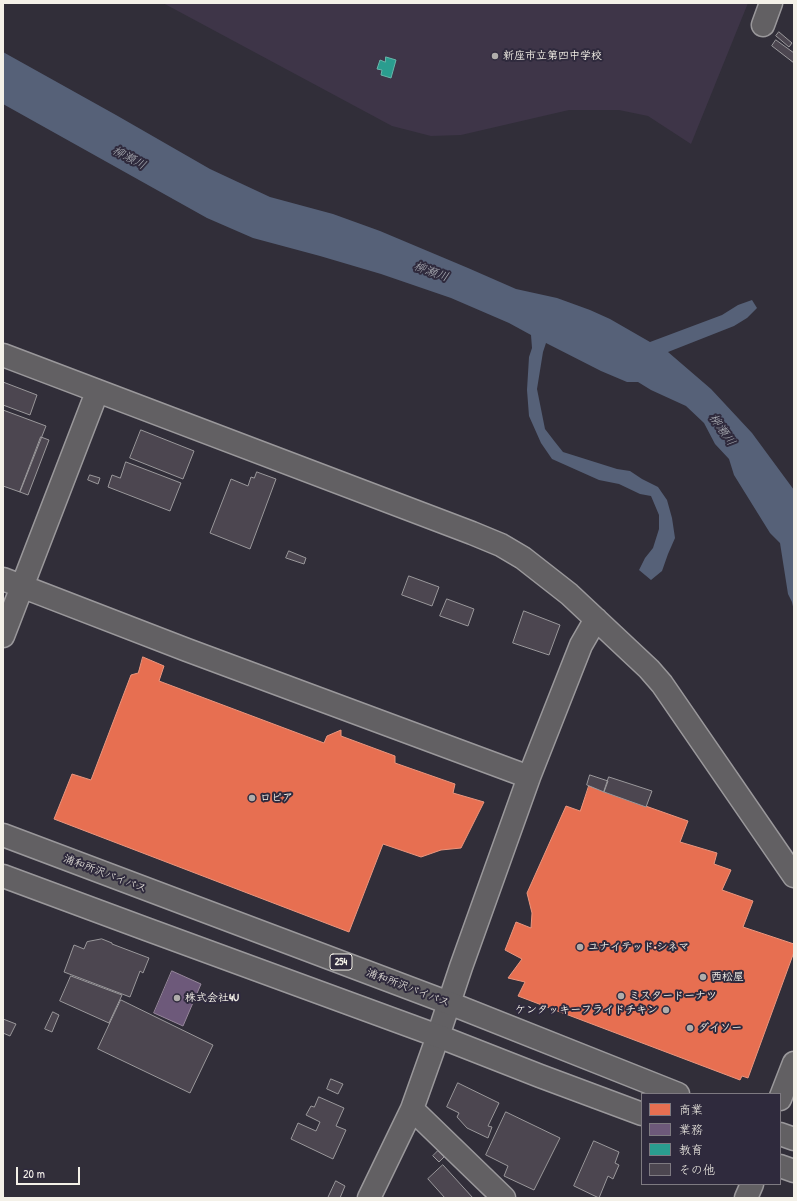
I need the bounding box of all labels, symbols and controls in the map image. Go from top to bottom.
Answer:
place label: 新座市立第四中学校 [503,49,602,63]
marker: 新座市立第四中学校 [490,51,500,61]
water label: 柳瀬川 [110,143,148,173]
water label: 柳瀬川 [412,259,450,285]
water label: 柳瀬川 [706,411,738,449]
place label: ロピア [260,791,293,805]
marker: ロピア [247,793,257,803]
street label: 浦和所沢バイパス [62,852,148,896]
place label: ユナイテッド·シネマ [588,940,689,954]
marker: ユナイテッド·シネマ [575,942,585,952]
road number: 254 [330,954,352,970]
street label: 浦和所沢バイパス [365,966,451,1010]
place label: 西松屋 [711,970,744,984]
marker: 西松屋 [698,972,708,982]
place label: ミスタードーナツ [629,989,717,1003]
place label: 株式会社4U [185,991,239,1005]
marker: ミスタードーナツ [616,991,626,1001]
marker: 株式会社4U [172,993,182,1003]
place label: ケンタッキーフライドチキン [515,1003,658,1017]
marker: ケンタッキーフライドチキン [661,1005,671,1015]
place label: ダイソー [698,1021,742,1035]
marker: ダイソー [685,1023,695,1033]
legend [641,1093,781,1185]
text: 商業 [679,1101,703,1118]
text: 業務 [679,1121,703,1138]
text: 教育 [679,1141,703,1158]
scale bar [18,1159,82,1185]
text: その他 [679,1161,715,1178]
text: 20 m [23,1165,45,1182]

